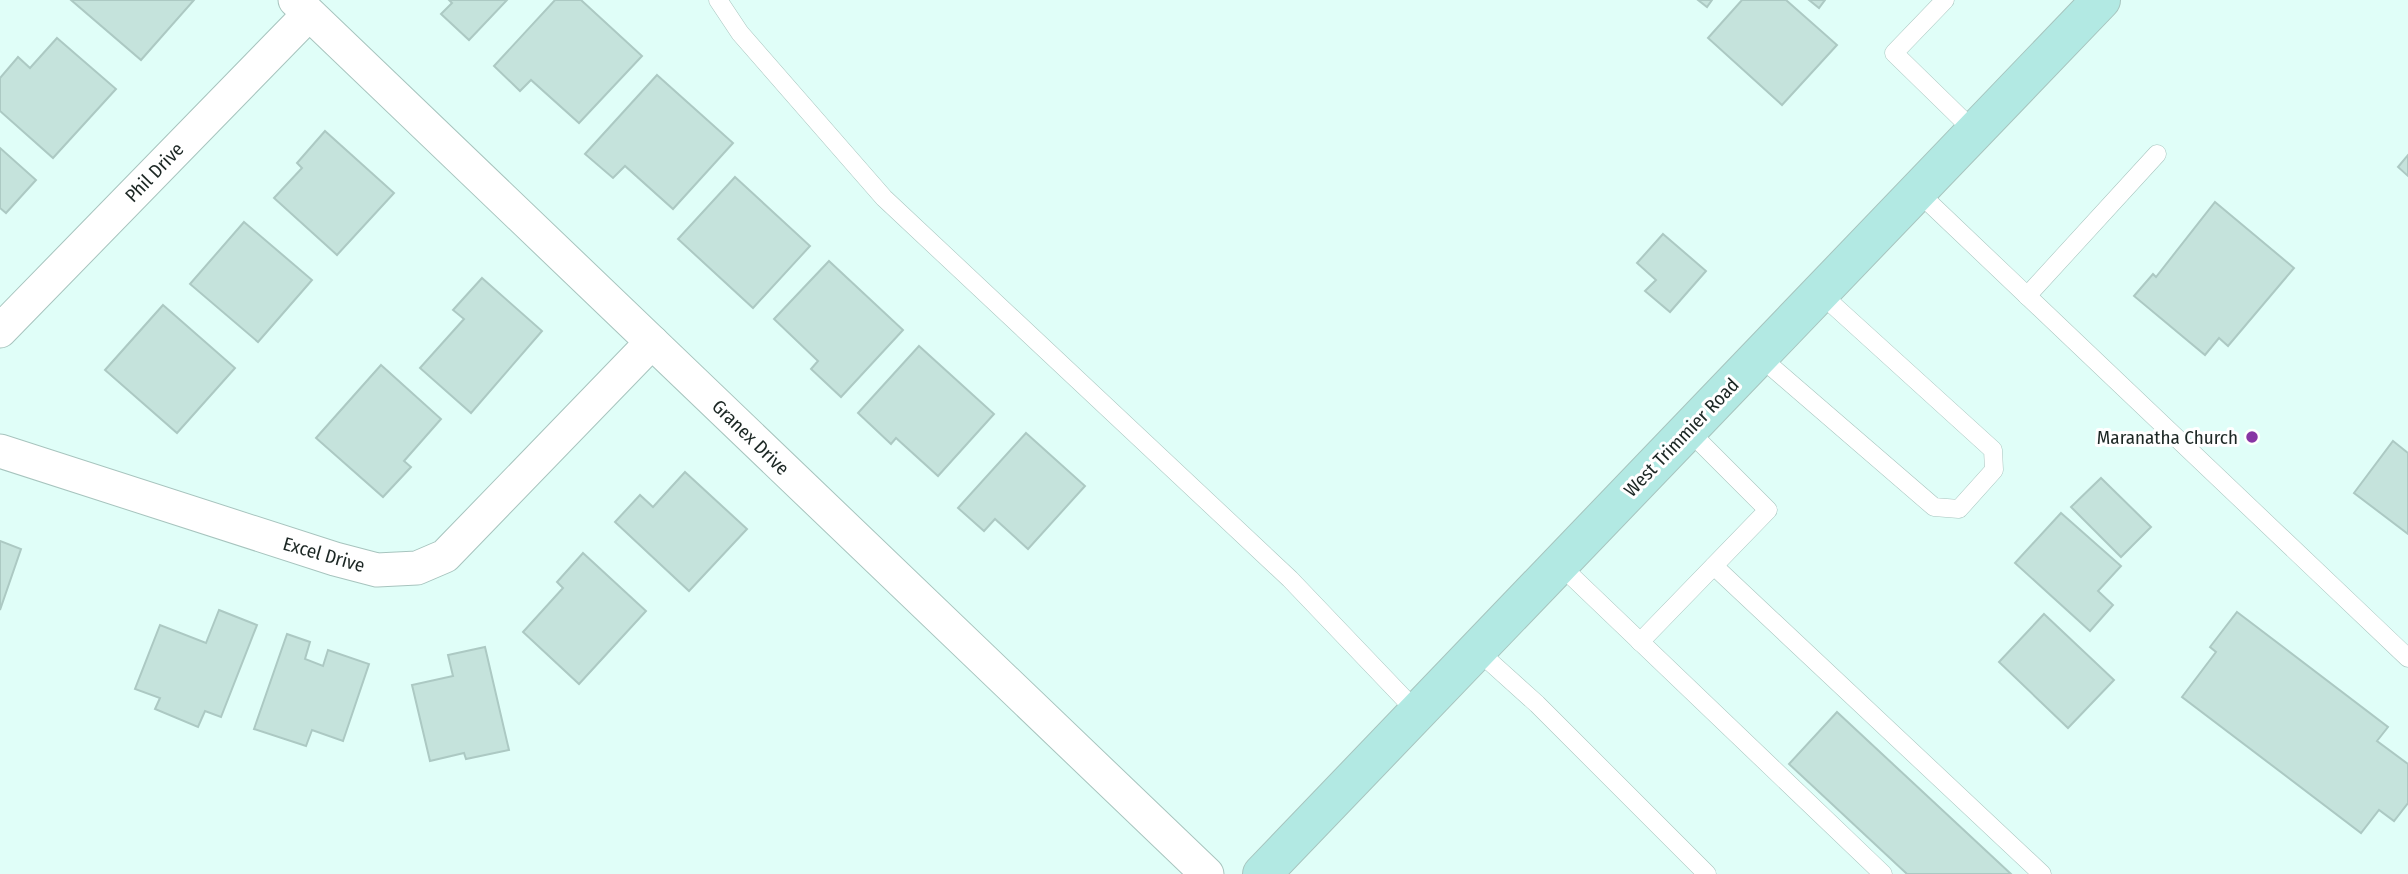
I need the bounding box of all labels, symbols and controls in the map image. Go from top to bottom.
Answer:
street label: Phil Drive [120,138,188,207]
street label: West Trimmier Road [1619,373,1744,501]
street label: Granex Drive [707,395,794,480]
place label: Maranatha Church [2097,426,2238,449]
marker: Maranatha Church [2244,429,2260,445]
street label: Excel Drive [280,532,367,577]

